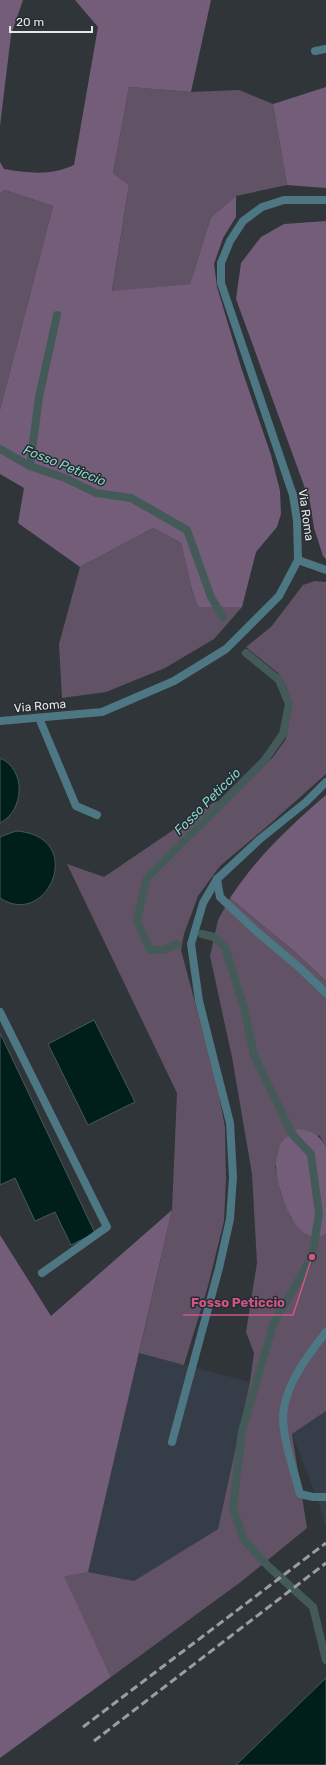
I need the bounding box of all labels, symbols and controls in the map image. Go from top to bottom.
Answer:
scale bar [10,8,92,34]
text: 20 m [16,15,44,29]
water label: Fosso Peticcio [21,442,108,489]
street label: Via Roma [295,488,317,542]
street label: Via Roma [13,697,67,715]
water label: Fosso Peticcio [171,765,244,838]
callout: Fosso Peticcio [183,1290,293,1315]
text: Fosso Peticcio [191,1295,285,1310]

